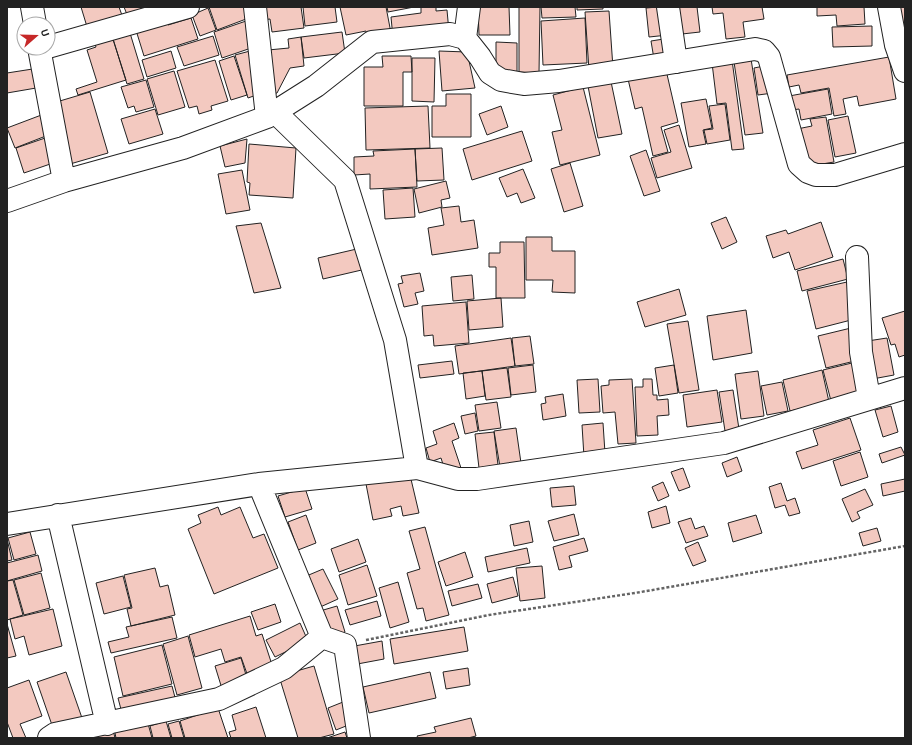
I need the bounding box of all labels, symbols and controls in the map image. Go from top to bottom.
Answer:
north arrow [16,16,56,56]
text: U [39,28,51,38]

